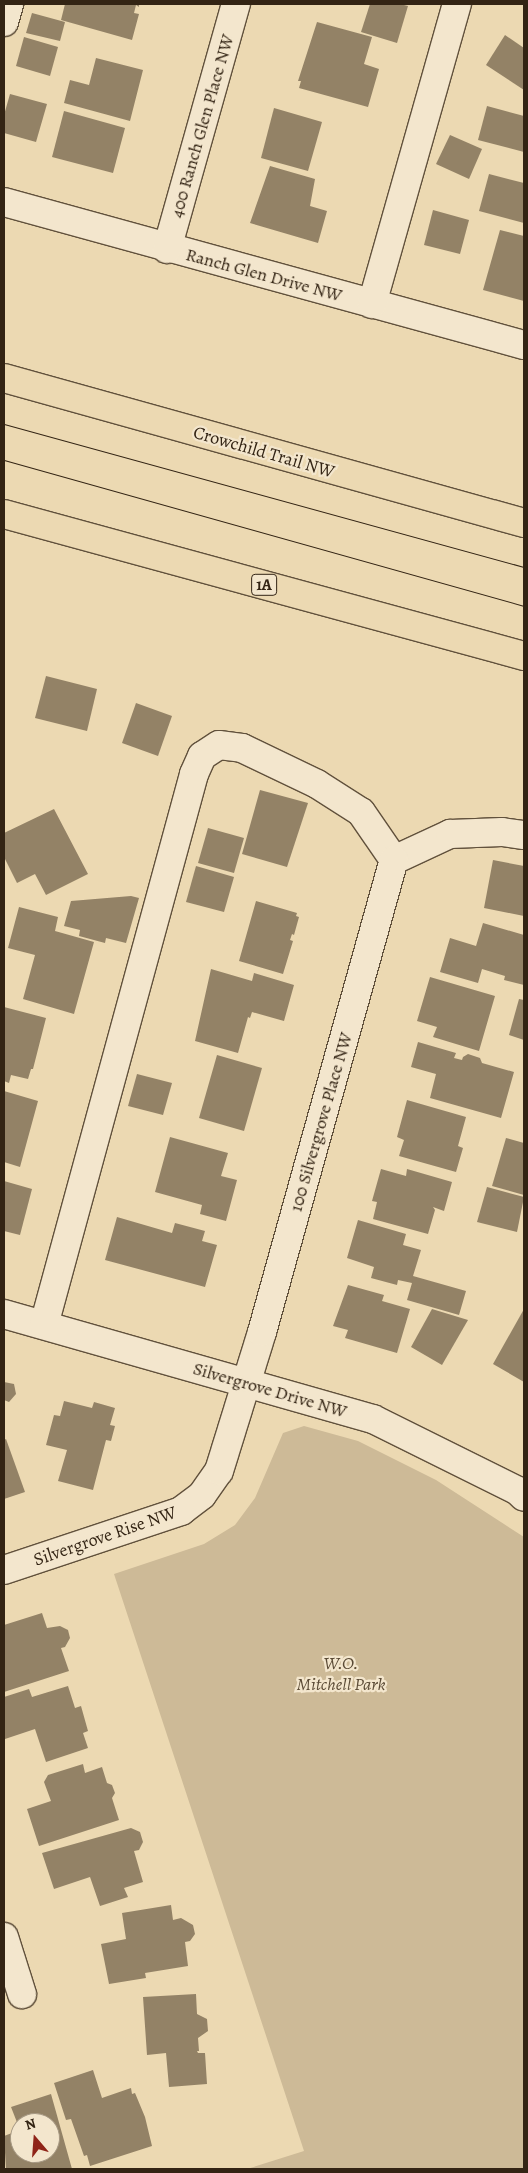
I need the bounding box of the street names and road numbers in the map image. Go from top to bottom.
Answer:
street label: 400 Ranch Glen Place NW [165,32,239,220]
street label: Ranch Glen Drive NW [183,244,345,306]
street label: Crowchild Trail NW [191,422,337,482]
road number: 1A [250,572,278,598]
street label: 100 Silvergrove Place NW [285,1030,357,1214]
street label: Silvergrove Drive NW [191,1358,349,1422]
street label: Silvergrove Rise NW [31,1501,179,1571]

